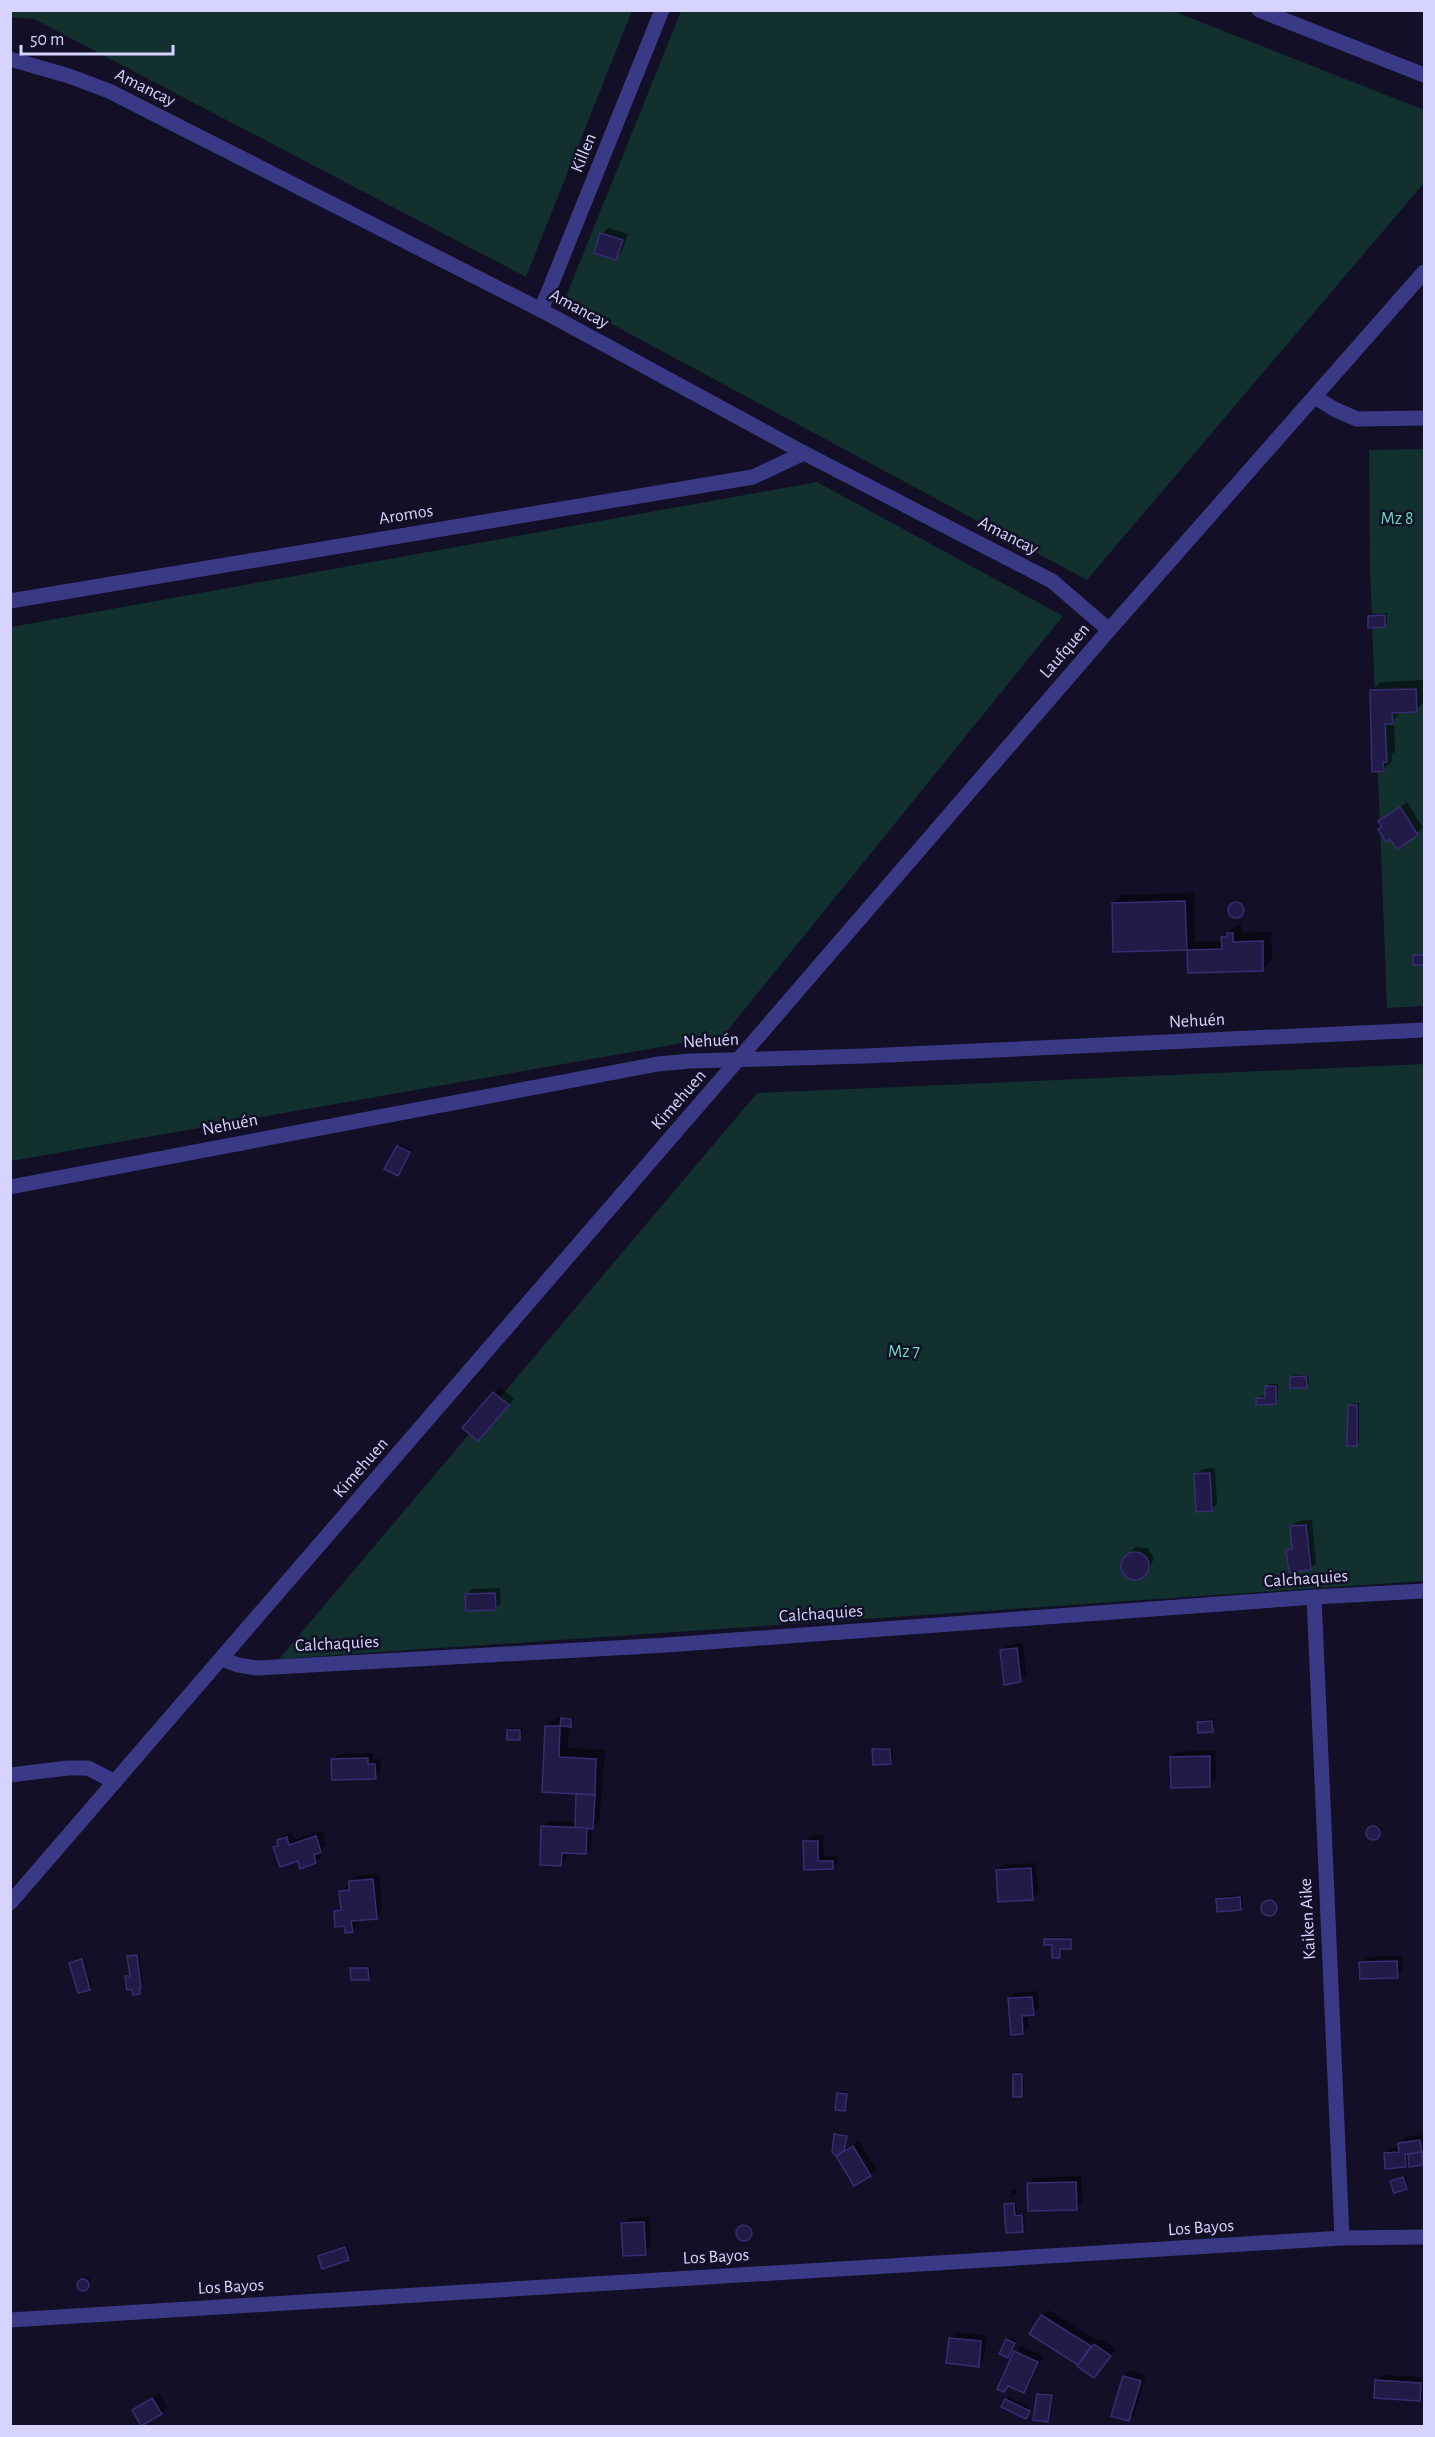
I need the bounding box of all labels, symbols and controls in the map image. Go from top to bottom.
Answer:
scale bar [21,18,172,56]
text: 50 m [30,31,64,49]
street label: Amancay [112,66,178,110]
street label: Killen [568,131,600,175]
street label: Amancay [546,286,612,332]
street label: Aromos [378,502,434,528]
park label: Mz 8 [1380,510,1414,528]
street label: Amancay [975,513,1041,559]
street label: Laufquen [1037,620,1093,682]
street label: Nehuén [1168,1011,1226,1031]
street label: Nehuén [682,1031,740,1051]
street label: Kimehuen [648,1067,710,1133]
street label: Nehuén [201,1111,259,1139]
park label: Mz 7 [888,1343,920,1361]
street label: Kimehuen [330,1435,392,1501]
street label: Calchaquies [1263,1567,1349,1591]
street label: Calchaquies [778,1602,864,1626]
street label: Calchaquies [294,1633,380,1655]
street label: Kaiken Aike [1297,1878,1319,1960]
street label: Los Bayos [1167,2217,1235,2239]
street label: Los Bayos [682,2246,750,2268]
street label: Los Bayos [197,2276,265,2298]

